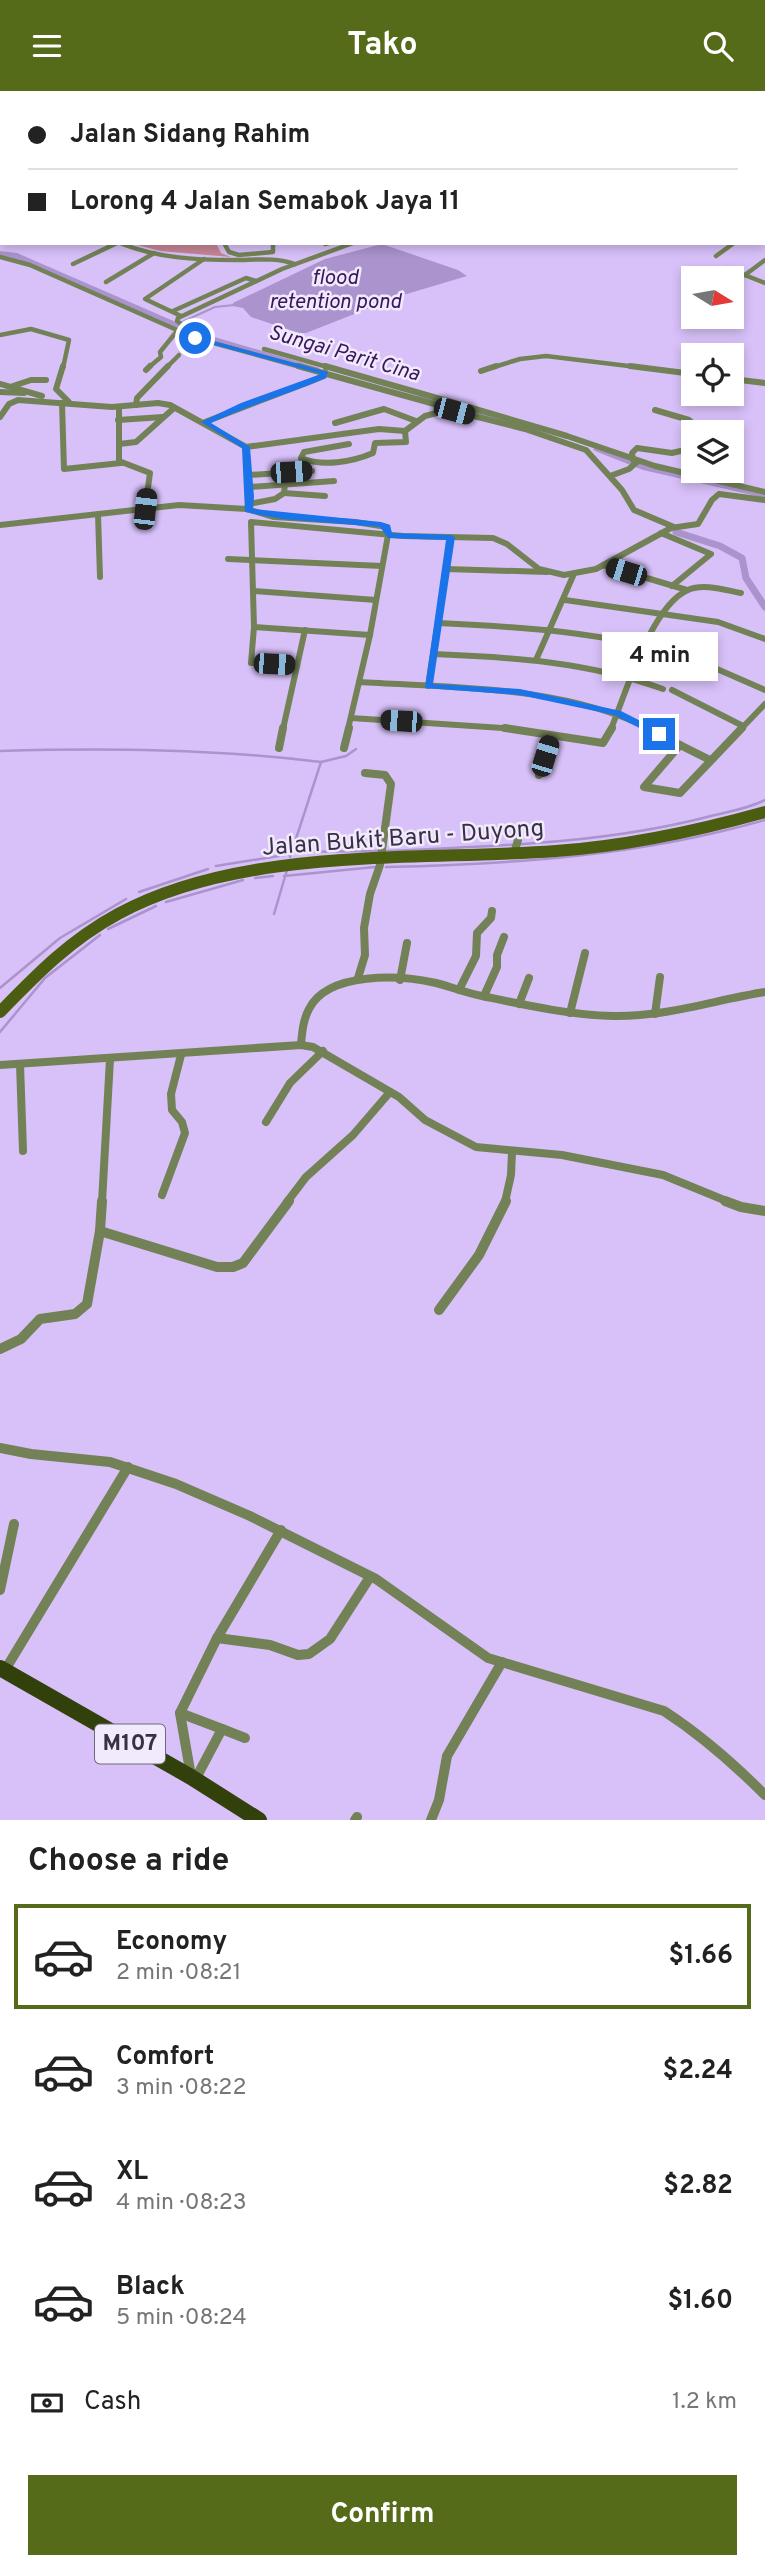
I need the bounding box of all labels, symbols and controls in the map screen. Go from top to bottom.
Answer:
text: Tako [347,26,418,66]
icon: menu [28,27,66,65]
icon: search [699,27,737,65]
text: Jalan Sidang Rahim [70,119,310,152]
text: Lorong 4 Jalan Semabok Jaya 11 [70,186,460,219]
water label: flood retention pond [269,265,403,316]
north arrow [681,266,744,329]
map controls [681,266,744,483]
water label: Sungai Parit Cina [265,320,423,389]
route start [179,322,211,354]
button: locate [681,343,744,406]
car [431,395,478,427]
button: layers [681,420,744,483]
car [270,460,313,484]
car [133,487,158,531]
car [603,556,650,588]
callout: 4 min [601,633,717,681]
text: 4 min [630,642,690,671]
car [253,652,296,676]
car [380,709,423,733]
route end [643,718,675,750]
car [529,733,562,779]
street label: Jalan Bukit Baru - Duyong [261,814,545,864]
road number: M107 [95,1725,165,1763]
text: Choose a ride [28,1842,229,1882]
icon: car [32,1925,95,1988]
text: Economy [116,1926,227,1959]
text: $1.66 [669,1940,733,1973]
text: 2 min · 08:21 [116,1959,241,1988]
icon: car [32,2040,95,2103]
text: Comfort [116,2041,214,2074]
text: $2.24 [662,2055,733,2088]
text: 3 min · 08:22 [116,2074,246,2103]
icon: car [32,2155,95,2218]
text: XL [116,2156,148,2189]
text: $2.82 [663,2170,733,2203]
text: 4 min · 08:23 [116,2189,247,2218]
icon: car [32,2270,95,2333]
text: Black [116,2271,185,2304]
text: $1.60 [667,2285,733,2318]
text: 5 min · 08:24 [116,2304,247,2333]
icon: cash [28,2384,66,2422]
text: Cash [84,2386,141,2419]
text: 1.2 km [672,2388,737,2417]
button: Confirm [28,2475,737,2555]

